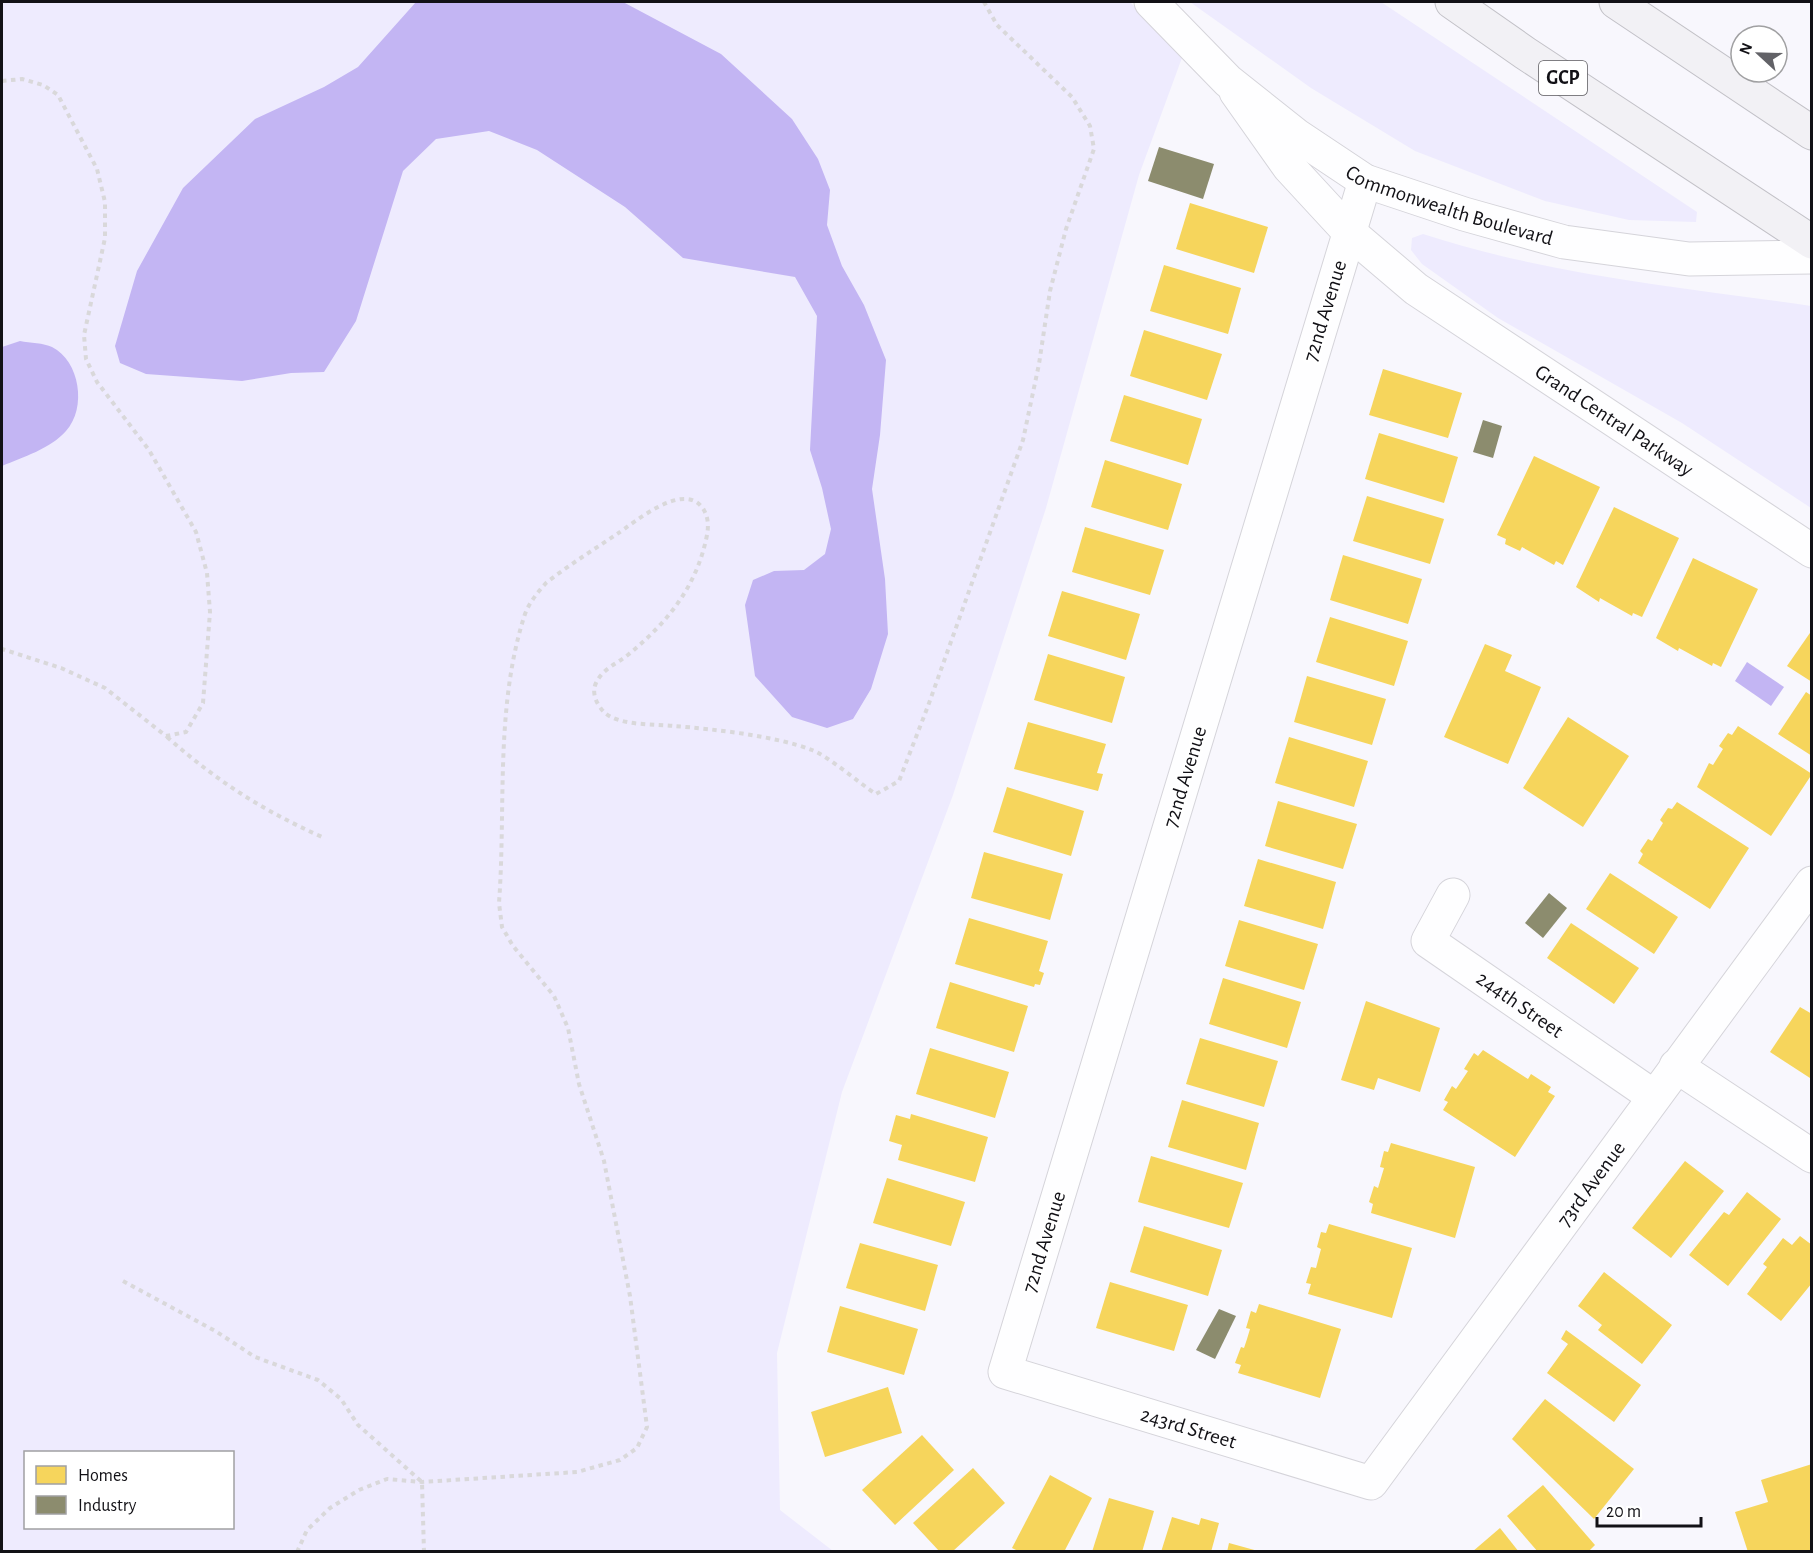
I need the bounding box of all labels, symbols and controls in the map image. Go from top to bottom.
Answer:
north arrow [1729,24,1789,84]
text: N [1737,41,1756,57]
road number: GCP [1539,61,1587,95]
street label: Commonwealth Boulevard [1342,161,1556,249]
street label: 72nd Avenue [1300,258,1350,364]
street label: Grand Central Parkway [1531,360,1697,480]
street label: 72nd Avenue [1160,724,1210,830]
street label: 244th Street [1473,967,1567,1042]
street label: 73rd Avenue [1553,1137,1629,1230]
street label: 72nd Avenue [1019,1189,1069,1295]
street label: 243rd Street [1138,1403,1239,1452]
legend [24,1451,234,1529]
text: Homes [78,1467,128,1485]
scale bar [1597,1490,1700,1528]
text: Industry [78,1497,137,1515]
text: 20 m [1606,1503,1641,1521]

